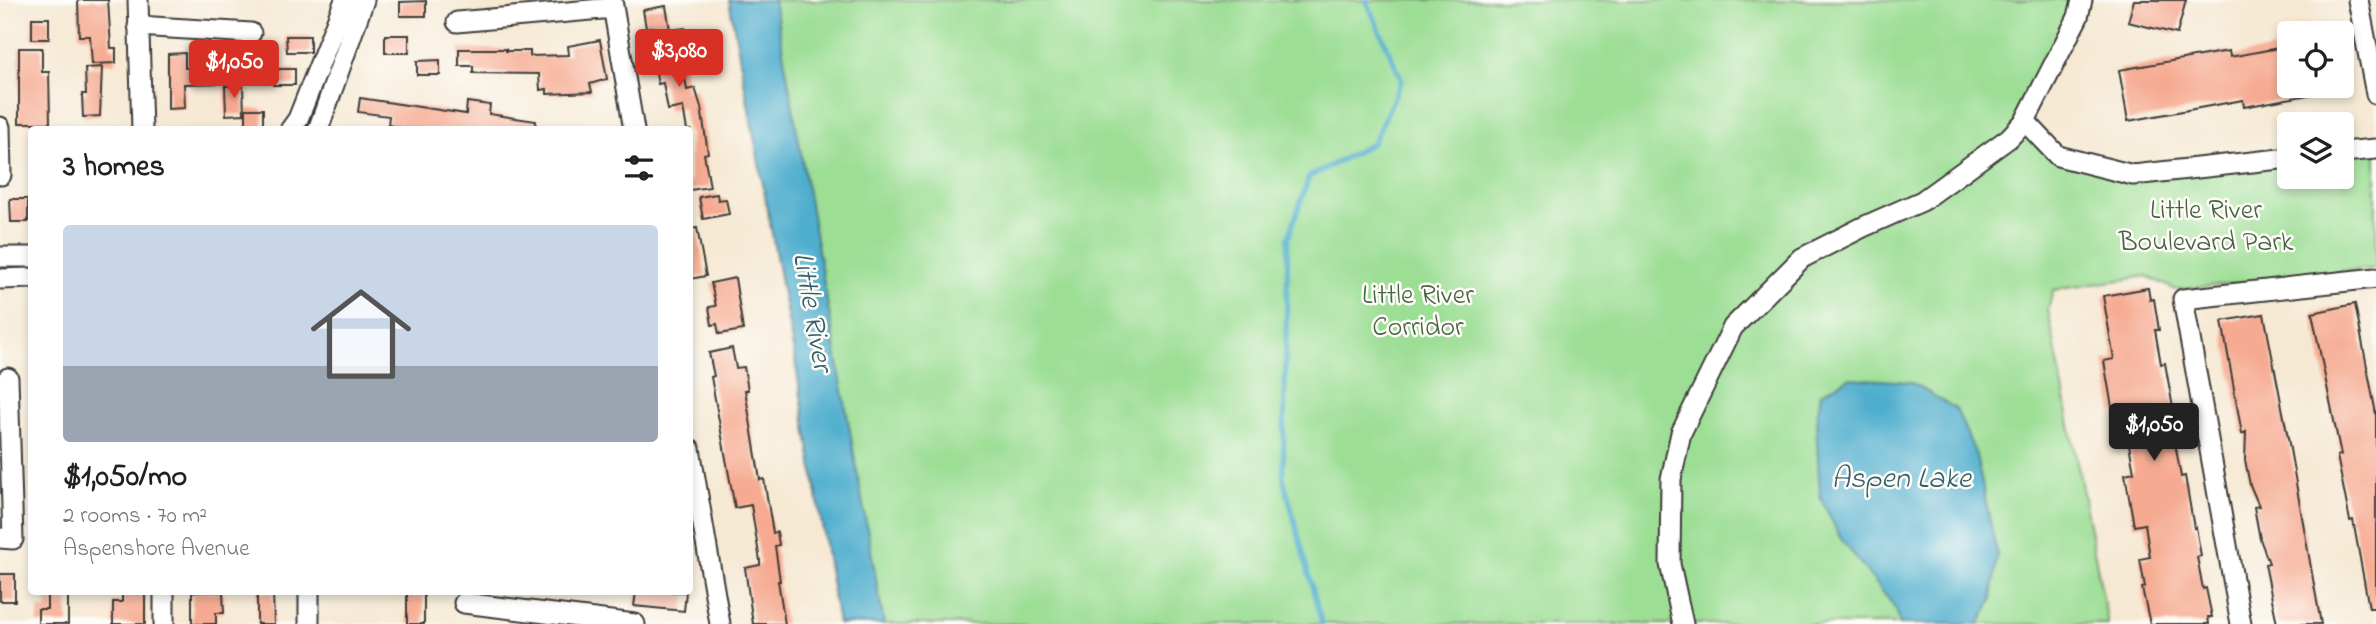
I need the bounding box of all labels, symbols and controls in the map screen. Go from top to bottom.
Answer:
map controls [2277,21,2354,189]
button: locate [2277,21,2354,98]
pin: $3,080 [622,29,736,89]
text: $3,080 [651,35,707,68]
pin: $1,050 [177,41,291,100]
text: $1,050 [205,46,263,79]
button: layers [2277,112,2354,189]
text: 3 homes [63,146,165,190]
icon: filters [620,149,658,187]
park label: Little River Boulevard Park [2118,191,2294,264]
water label: Little River [779,249,844,378]
icon: home [298,271,424,397]
park label: Little River Corridor [1362,276,1474,349]
pin: $1,050 [2097,404,2211,463]
text: $1,050 [2125,409,2183,442]
text: $1,050/mo [63,456,187,500]
water label: Aspen Lake [1831,458,1972,502]
text: 2 rooms · 70 m² [63,500,207,533]
text: Aspenshore Avenue [63,533,250,566]

